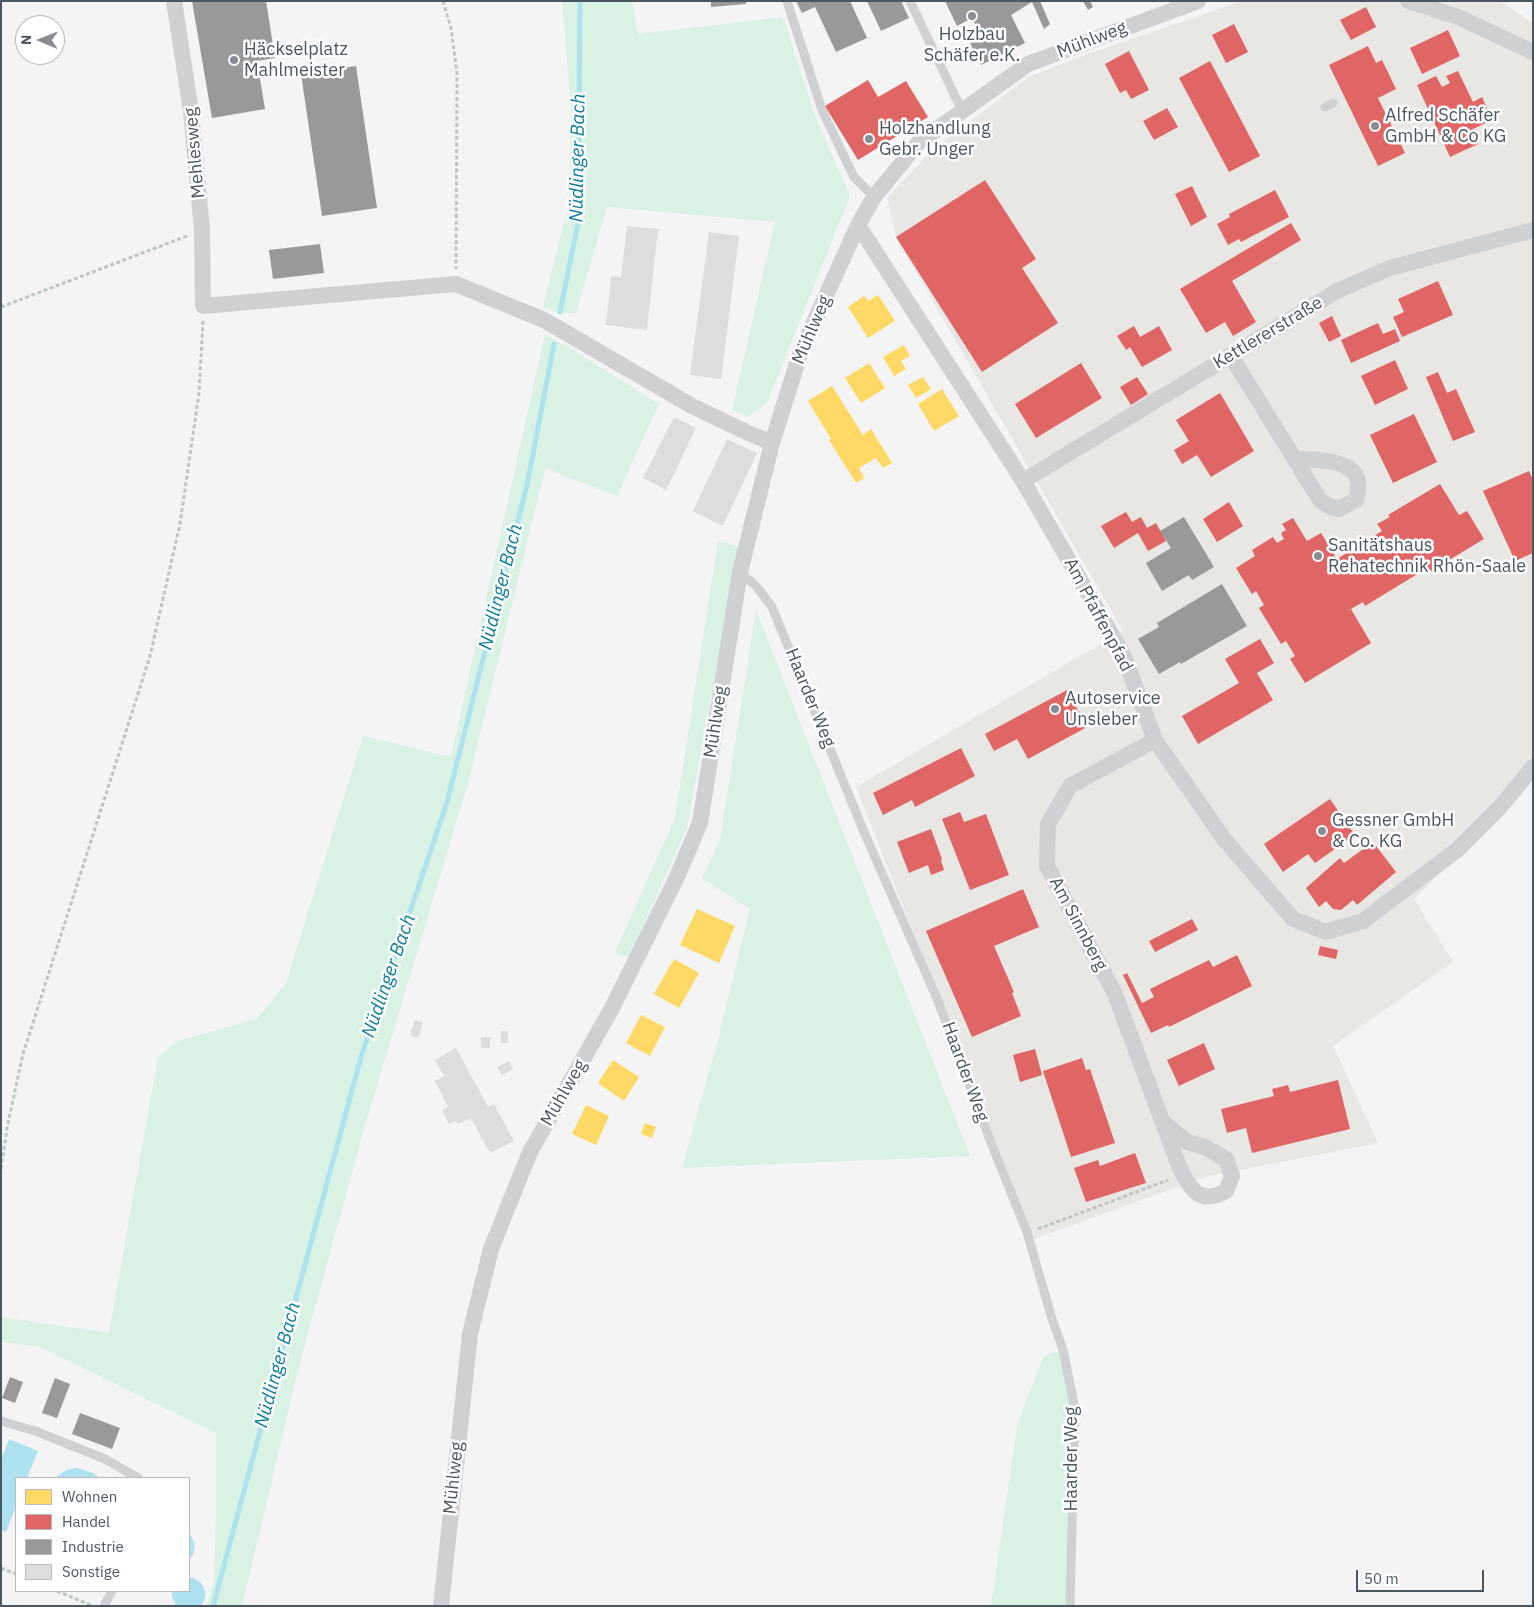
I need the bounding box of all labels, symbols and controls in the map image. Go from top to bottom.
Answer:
marker: Holzbau Schäfer e.K. [966,10,978,22]
north arrow [15,15,65,65]
street label: Mühlweg [1054,17,1130,63]
place label: Holzbau Schäfer e.K. [924,24,1020,66]
text: N [17,35,35,45]
place label: Häckselplatz Mahlmeister [244,39,348,82]
marker: Häckselplatz Mahlmeister [228,54,240,66]
water label: Nüdlinger Bach [565,93,591,223]
place label: Alfred Schäfer GmbH & Co KG [1385,105,1506,148]
street label: Mehlesweg [180,107,210,199]
place label: Holzhandlung Gebr. Unger [879,118,990,160]
marker: Alfred Schäfer GmbH & Co KG [1369,120,1381,132]
marker: Holzhandlung Gebr. Unger [863,133,875,145]
street label: Mühlweg [788,292,836,368]
street label: Kettlererstraße [1209,292,1327,374]
water label: Nüdlinger Bach [474,522,528,652]
place label: Sanitätshaus Rehatechnik Rhön-Saale [1328,535,1526,578]
marker: Sanitätshaus Rehatechnik Rhön-Saale [1312,550,1324,562]
street label: Am Pfaffenpfad [1059,554,1137,676]
street label: Haarder Weg [780,645,840,751]
street label: Mühlweg [700,684,732,760]
place label: Autoservice Unsleber [1065,688,1161,731]
marker: Autoservice Unsleber [1049,703,1061,715]
place label: Gessner GmbH & Co. KG [1332,810,1454,852]
marker: Gessner GmbH & Co. KG [1316,825,1328,837]
street label: Am Sinnberg [1044,873,1112,975]
water label: Nüdlinger Bach [357,911,421,1041]
street label: Haarder Weg [937,1019,993,1125]
street label: Mühlweg [536,1056,592,1130]
water label: Nüdlinger Bach [250,1300,306,1430]
street label: Haarder Weg [1061,1407,1083,1511]
street label: Mühlweg [439,1441,469,1515]
legend [15,1477,190,1592]
text: Wohnen [62,1487,117,1506]
text: Handel [62,1512,110,1531]
text: Industrie [62,1537,124,1556]
scale bar [1359,1560,1486,1592]
text: Sonstige [62,1562,120,1581]
text: 50 m [1364,1569,1399,1588]

